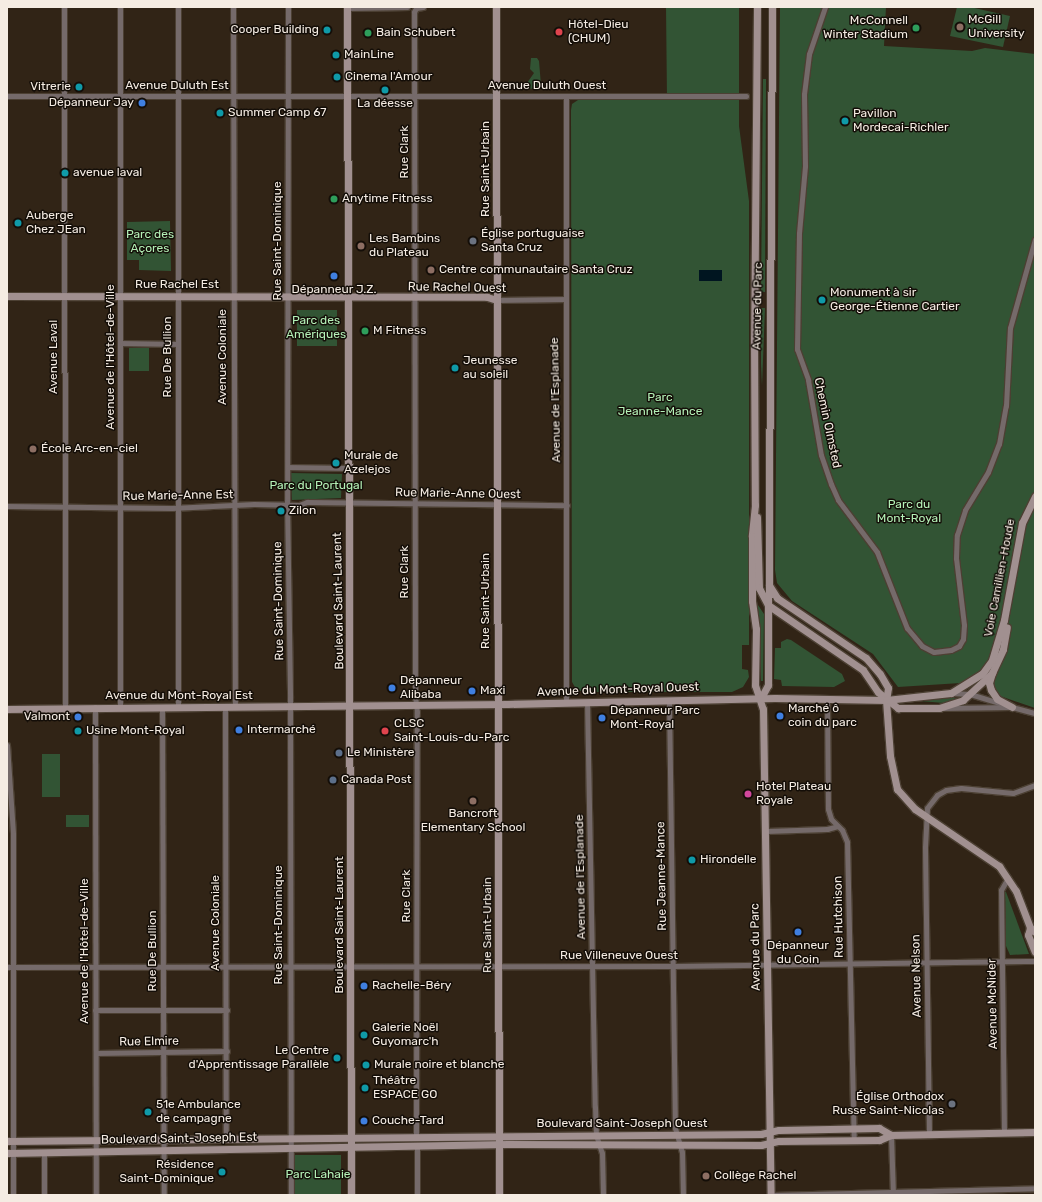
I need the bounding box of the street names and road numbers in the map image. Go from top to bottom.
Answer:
street label: Avenue Duluth Est [125,79,229,93]
street label: Avenue Duluth Ouest [488,79,606,93]
street label: Rue Saint-Urbain [479,121,493,217]
street label: Rue Clark [398,125,412,179]
street label: Rue Saint-Dominique [271,181,285,301]
street label: Avenue du Parc [750,262,766,350]
street label: Rue Rachel Est [135,278,219,292]
street label: Rue Rachel Ouest [408,280,506,296]
street label: Avenue de l'Hôtel-de-Ville [104,284,118,430]
street label: Avenue Coloniale [216,309,230,405]
street label: Rue De Bullion [161,317,175,397]
street label: Avenue Laval [47,320,61,394]
street label: Avenue de l'Esplanade [548,337,564,463]
street label: Chemin Olmsted [810,376,844,470]
street label: Rue Marie-Anne Ouest [395,486,521,502]
street label: Rue Marie-Anne Est [122,488,234,504]
street label: Voie Camillien-Houde [981,518,1019,638]
street label: Boulevard Saint-Laurent [331,532,347,670]
street label: Rue Saint-Dominique [271,541,287,661]
street label: Rue Clark [398,545,412,599]
street label: Rue Saint-Urbain [479,553,493,649]
street label: Avenue du Mont-Royal Ouest [537,680,699,700]
street label: Avenue du Mont-Royal Est [105,689,253,703]
street label: Avenue de l'Esplanade [573,814,589,940]
street label: Rue Jeanne-Mance [654,821,670,931]
street label: Boulevard Saint-Laurent [333,856,347,994]
street label: Rue Saint-Dominique [272,865,286,985]
street label: Rue Clark [400,869,414,923]
street label: Avenue Coloniale [209,875,223,971]
street label: Rue Hutchison [831,876,847,958]
street label: Rue Saint-Urbain [481,877,495,973]
street label: Avenue de l'Hôtel-de-Ville [78,878,92,1024]
street label: Avenue du Parc [748,903,764,991]
street label: Rue De Bullion [146,911,160,991]
street label: Avenue Nelson [909,934,925,1018]
street label: Rue Villeneuve Ouest [560,949,678,963]
street label: Avenue McNider [985,958,1001,1050]
street label: Rue Elmire [119,1034,179,1050]
street label: Boulevard Saint-Joseph Ouest [536,1117,708,1131]
street label: Boulevard Saint-Joseph Est [101,1130,257,1148]

